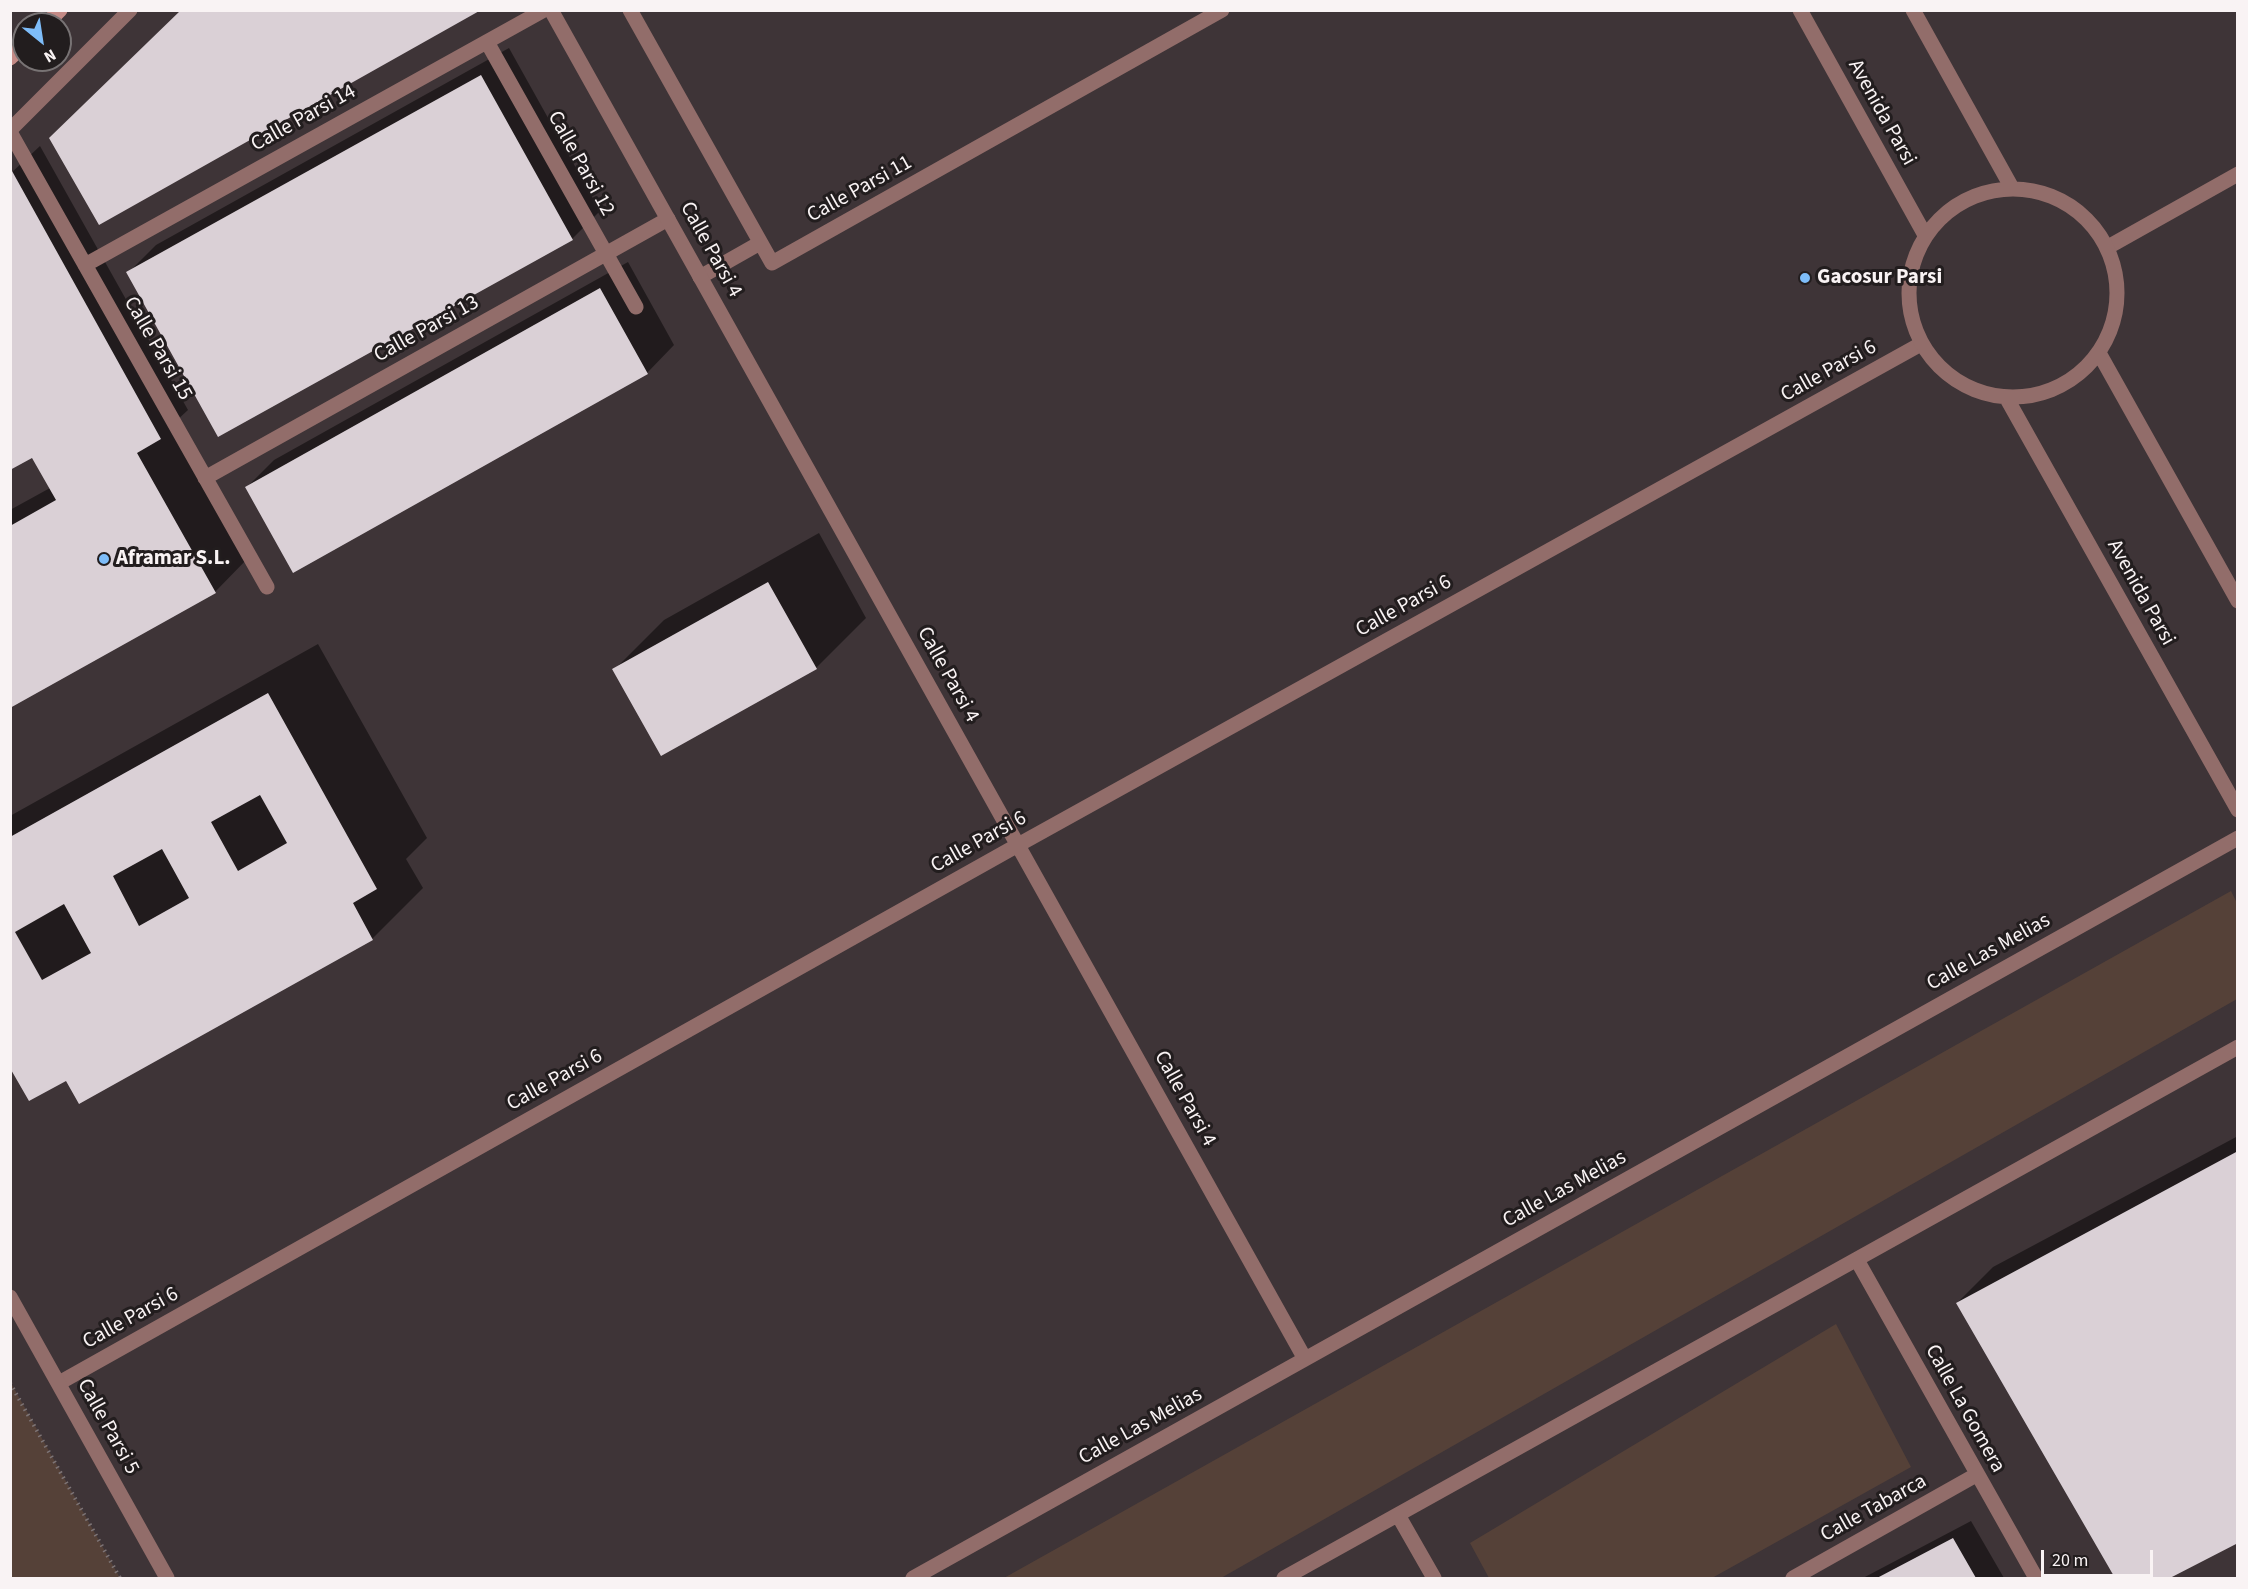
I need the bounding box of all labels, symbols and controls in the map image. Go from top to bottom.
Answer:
north arrow [12,12,72,72]
text: N [40,44,60,68]
street label: Avenida Parsi [1842,56,1920,170]
street label: Calle Parsi 14 [247,80,361,158]
street label: Calle Parsi 12 [541,107,619,221]
street label: Calle Parsi 11 [803,151,917,229]
street label: Calle Parsi 4 [673,198,747,302]
place label: Gacosur Parsi [1817,265,1942,291]
marker: Gacosur Parsi [1798,271,1812,285]
street label: Calle Parsi 13 [370,291,484,369]
street label: Calle Parsi 15 [117,293,197,405]
street label: Calle Parsi 6 [1777,335,1881,409]
street label: Avenida Parsi [2101,536,2179,650]
place label: Aframar S.L. [116,546,231,572]
marker: Aframar S.L. [97,552,111,566]
street label: Calle Parsi 6 [1352,570,1456,644]
street label: Calle Parsi 4 [910,623,984,727]
street label: Calle Parsi 6 [927,806,1031,880]
street label: Calle Las Melias [1923,909,2055,997]
street label: Calle Parsi 6 [503,1044,607,1118]
street label: Calle Parsi 4 [1147,1047,1221,1151]
street label: Calle Las Melias [1499,1146,1631,1234]
street label: Calle Parsi 6 [79,1282,183,1356]
street label: Calle La Gomera [1918,1341,2010,1477]
street label: Calle Parsi 5 [70,1375,144,1479]
street label: Calle Las Melias [1075,1383,1207,1471]
street label: Calle Tabarca [1817,1470,1931,1548]
scale bar [2044,1538,2156,1576]
text: 20 m [2052,1548,2088,1573]

